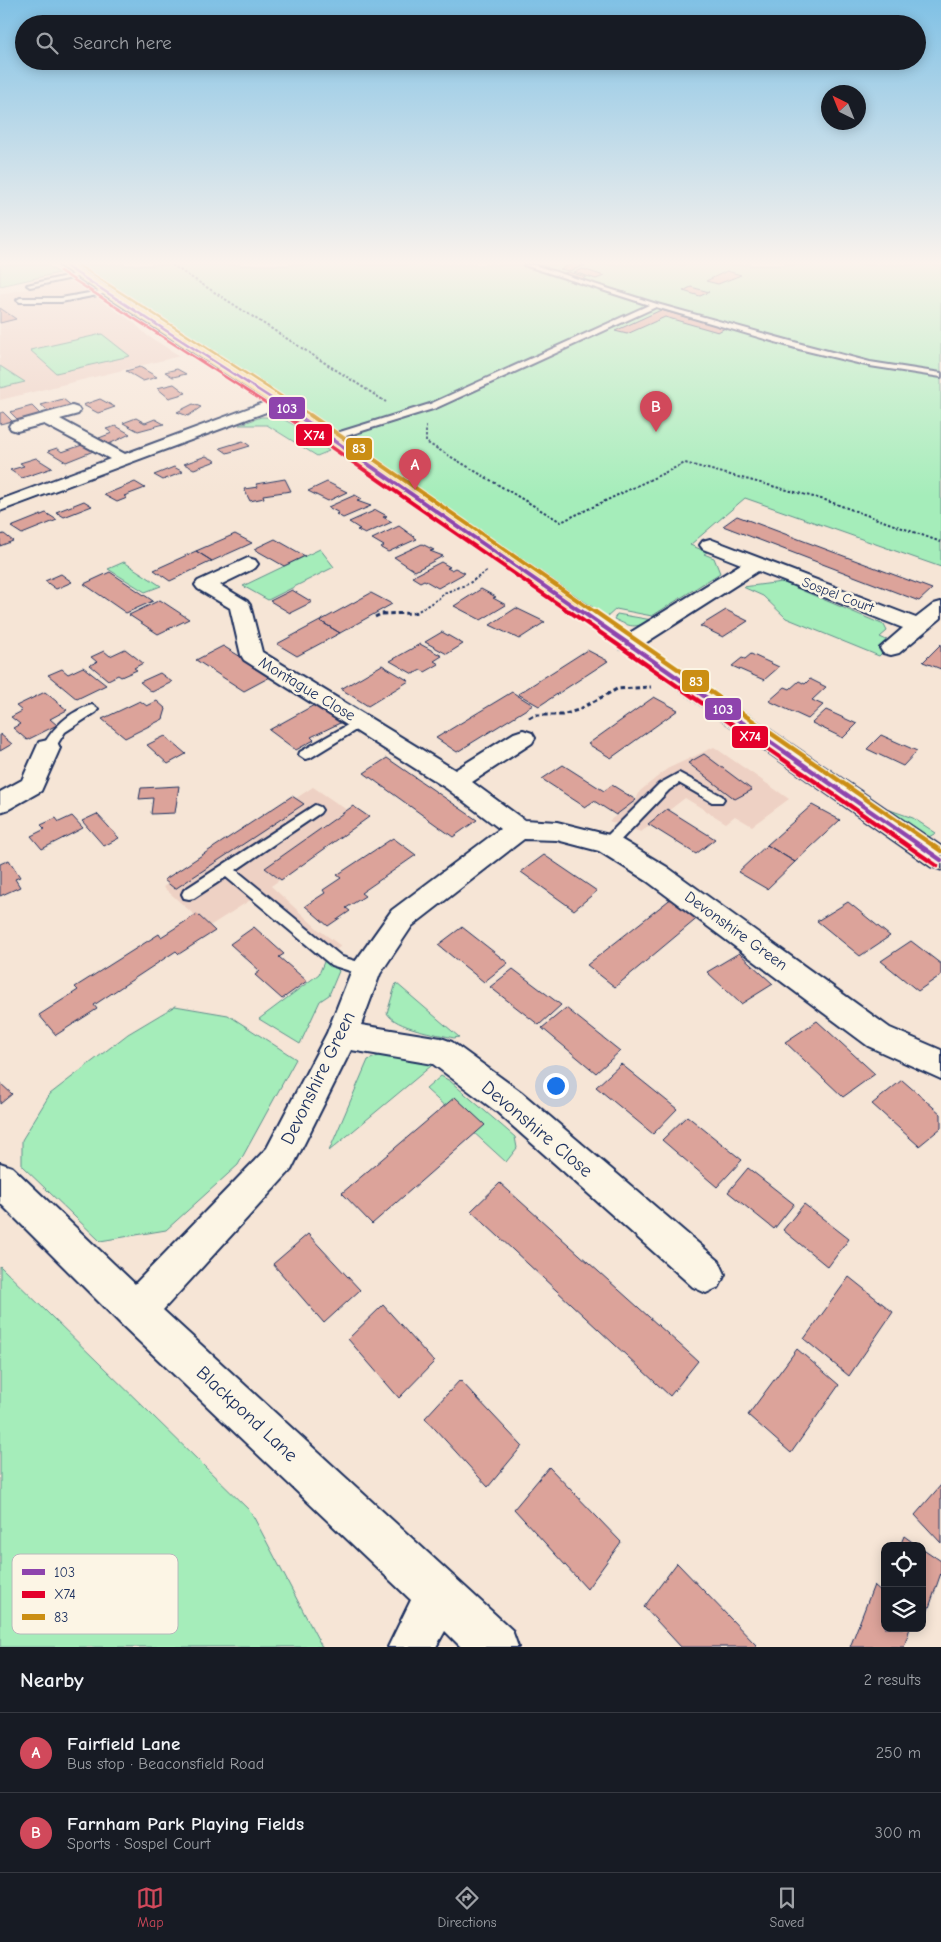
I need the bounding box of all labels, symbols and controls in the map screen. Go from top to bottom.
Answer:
search box [15,15,926,70]
icon: search [33,29,61,57]
text: Search here [73,32,172,54]
north arrow [821,85,866,130]
pin: B [640,391,672,432]
line badge: 103 [268,396,306,420]
text: 103 [277,400,297,417]
line badge: X74 [295,423,333,447]
text: X74 [303,427,325,444]
line badge: 83 [345,437,373,461]
text: 83 [352,440,366,457]
pin: A [399,449,431,490]
street label: Sospel Court [800,573,877,617]
street label: Montague Close [255,653,359,725]
line badge: 83 [681,669,710,693]
text: 83 [689,673,703,690]
line badge: 103 [704,697,742,721]
text: 103 [713,701,733,718]
line badge: X74 [731,725,769,749]
text: X74 [739,728,761,745]
street label: Devonshire Green [681,888,791,974]
street label: Devonshire Green [276,1008,360,1148]
your location [543,1073,569,1099]
street label: Devonshire Close [477,1076,597,1182]
street label: Blackpond Lane [192,1362,302,1466]
map controls [881,1542,926,1632]
button: locate [881,1542,926,1587]
legend [12,1554,178,1634]
text: 103 [54,1564,75,1581]
text: X74 [54,1586,76,1603]
button: layers [881,1587,926,1632]
text: 83 [54,1609,68,1626]
text: Nearby [20,1668,84,1692]
text: 2 results [864,1671,921,1689]
text: Fairfield Lane [67,1733,180,1755]
text: A [32,1744,40,1762]
text: 250 m [876,1744,921,1762]
text: Bus stop · Beaconsfield Road [67,1755,264,1773]
text: Farnham Park Playing Fields [67,1813,304,1835]
text: B [31,1824,41,1842]
text: 300 m [875,1824,921,1842]
text: Sports · Sospel Court [67,1835,210,1853]
tab: Map [136,1884,164,1931]
tab: Directions [437,1884,497,1931]
tab: Saved [770,1884,805,1931]

